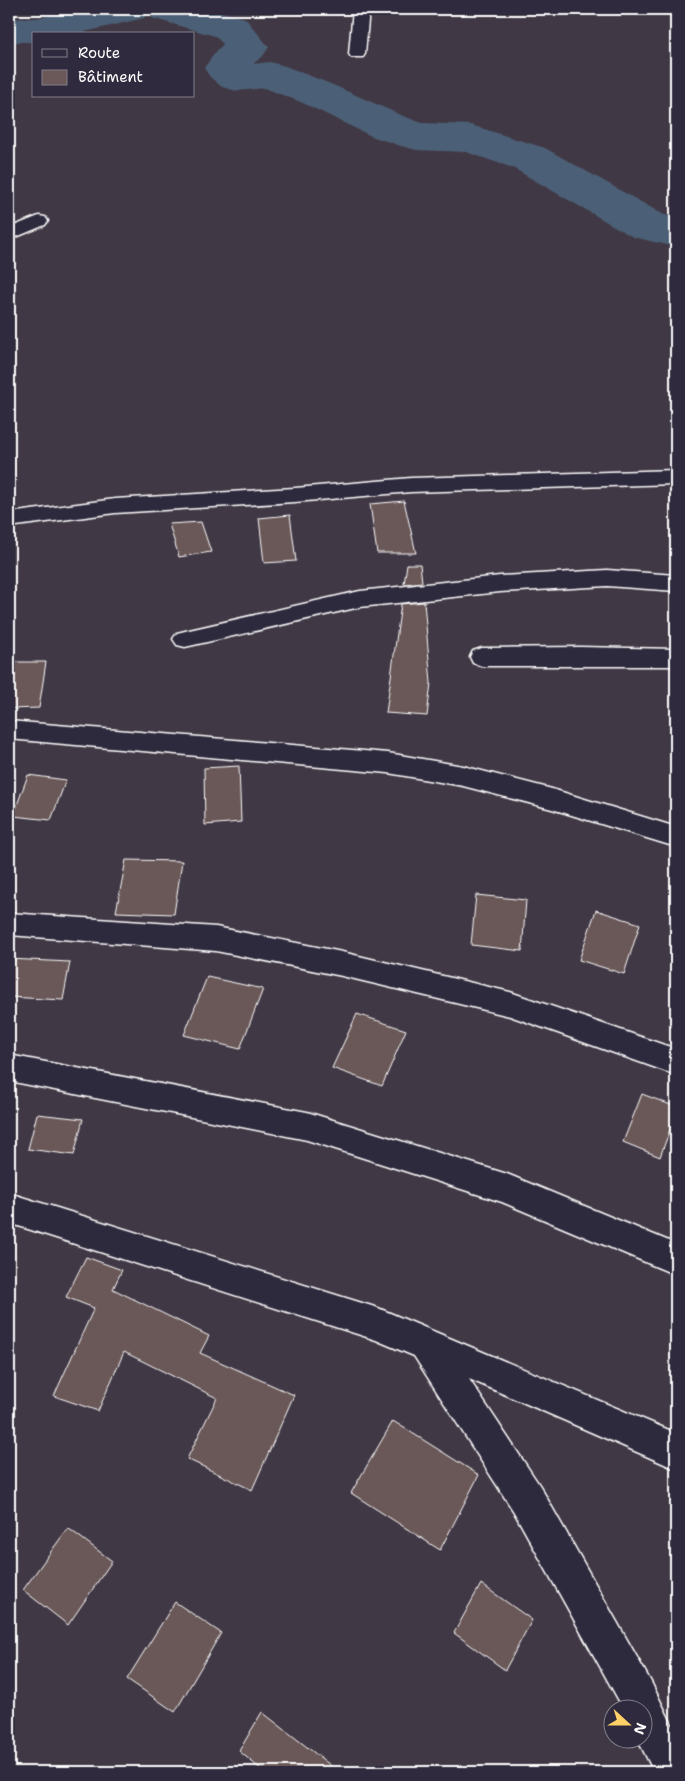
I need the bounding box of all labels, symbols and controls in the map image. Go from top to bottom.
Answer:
legend [32,32,195,98]
text: Route [78,43,120,63]
text: Bâtiment [78,67,143,87]
north arrow [602,1698,652,1748]
text: N [630,1720,651,1737]

